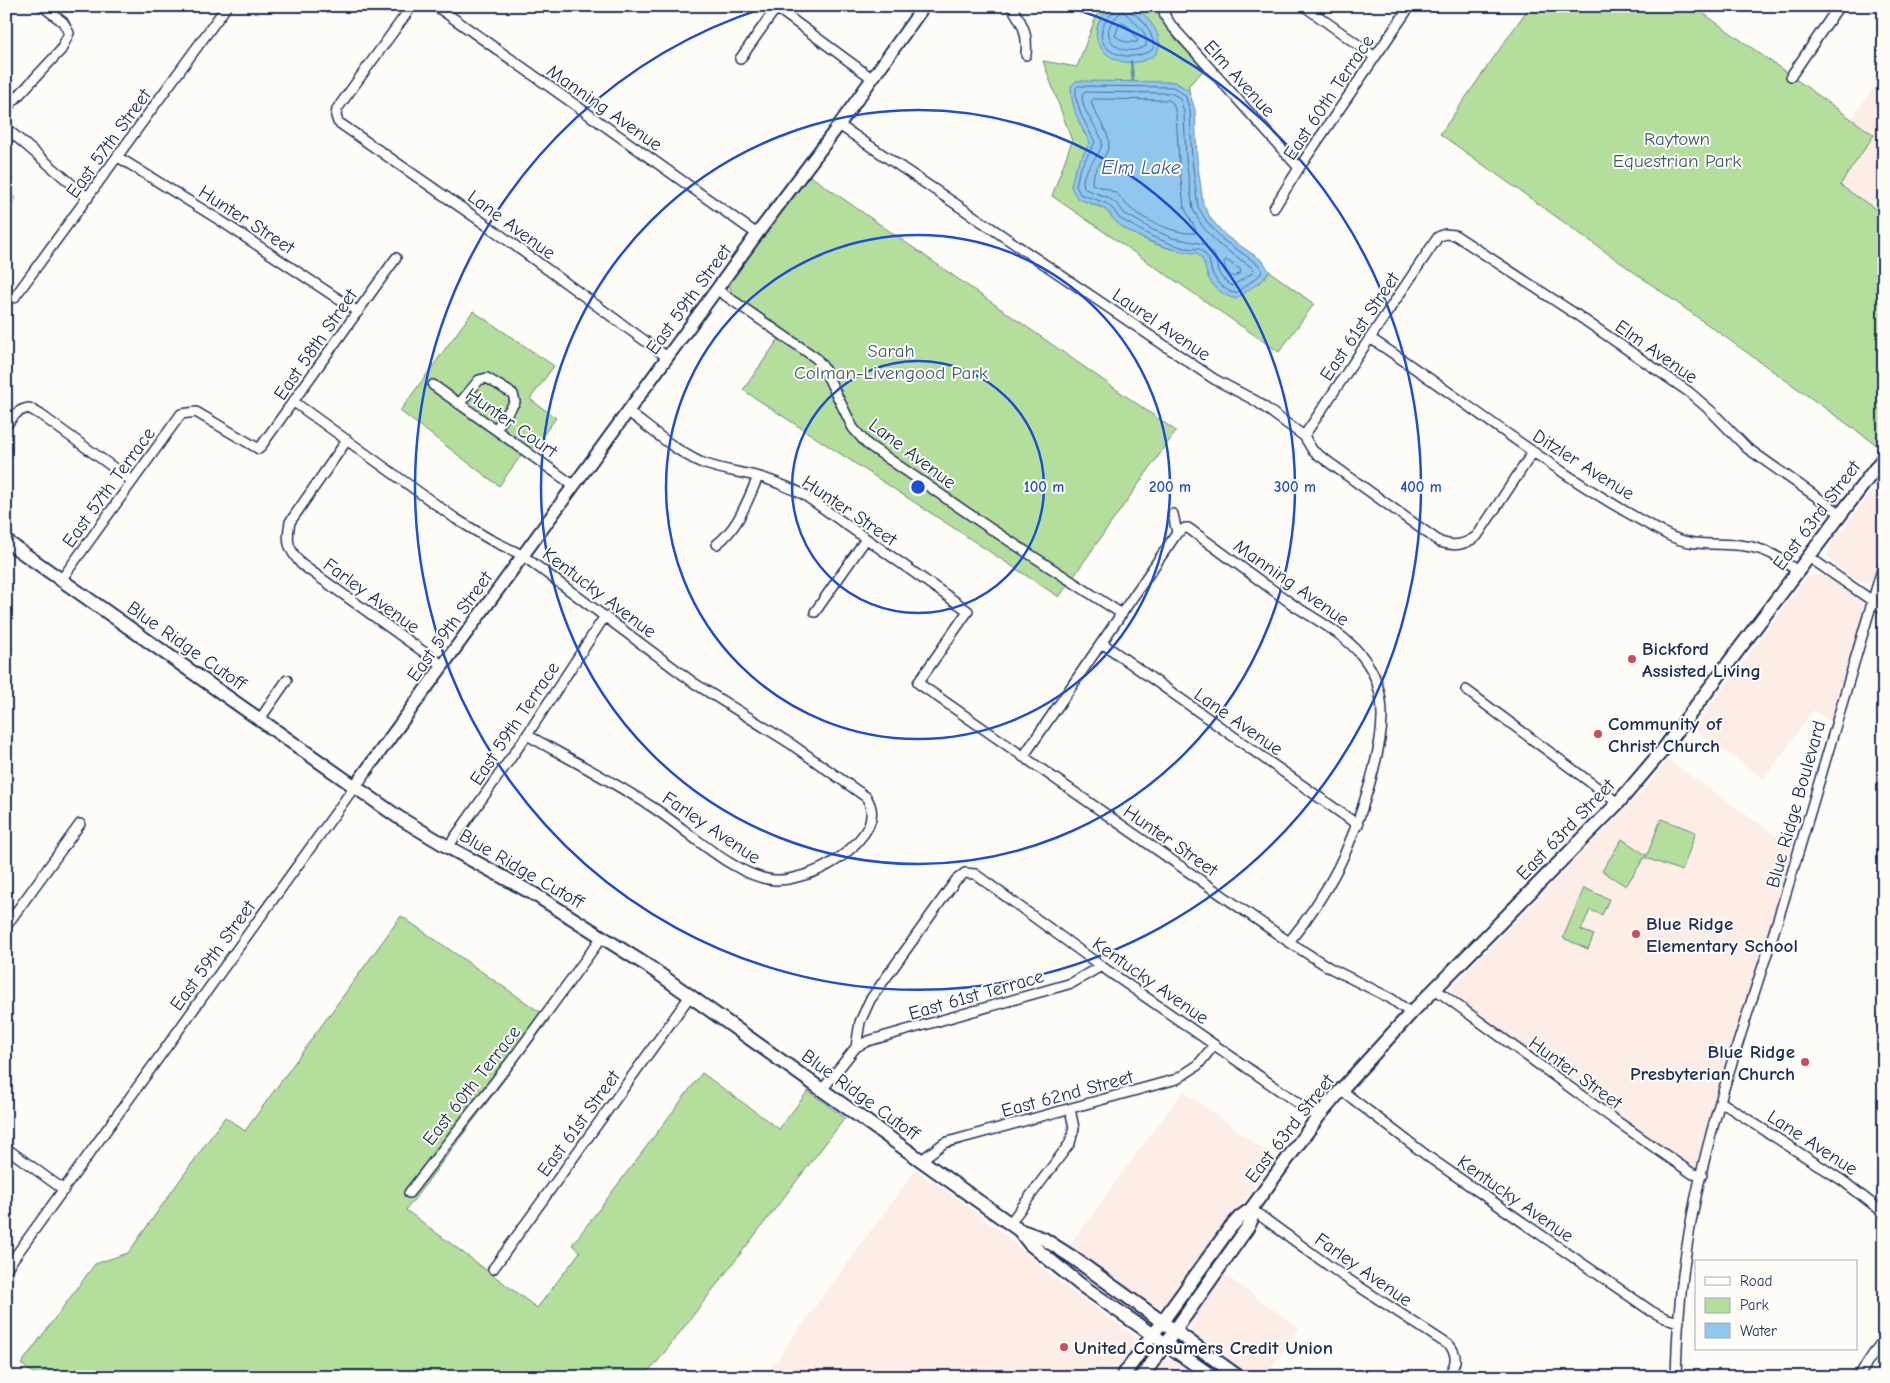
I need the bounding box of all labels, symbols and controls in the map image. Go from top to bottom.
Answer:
street label: East 60th Terrace [1279,31,1379,164]
street label: Elm Avenue [1199,36,1279,122]
street label: Manning Avenue [542,60,666,156]
street label: East 57th Street [62,84,156,203]
park label: Raytown Equestrian Park [1613,128,1742,172]
water label: Elm Lake [1101,156,1181,179]
street label: Hunter Street [194,181,299,259]
street label: Lane Avenue [463,186,560,264]
street label: East 59th Street [641,240,737,359]
street label: East 61st Street [1315,268,1405,385]
street label: East 58th Street [269,284,363,404]
street label: Laurel Avenue [1108,284,1215,366]
street label: Elm Avenue [1611,315,1702,388]
park label: Sarah Colman-Livengood Park [794,340,989,384]
street label: Hunter Court [461,383,562,463]
street label: Lane Avenue [865,414,960,494]
street label: East 57th Terrace [58,423,160,552]
street label: Ditzler Avenue [1529,425,1638,505]
street label: East 63rd Street [1768,456,1866,575]
street label: Hunter Street [798,471,902,551]
centre of rings [909,478,927,496]
text: 100 m [1024,478,1064,496]
text: 200 m [1149,478,1191,496]
text: 300 m [1274,478,1316,496]
text: 400 m [1400,478,1442,496]
street label: Manning Avenue [1229,535,1353,631]
street label: Kentucky Avenue [538,543,661,643]
street label: Farley Avenue [319,554,424,638]
street label: East 59th Street [402,567,498,686]
street label: Blue Ridge Cutoff [123,597,251,696]
place label: Bickford Assisted Living [1642,638,1761,682]
marker: Bickford Assisted Living [1626,653,1638,665]
street label: East 59th Terrace [465,658,564,790]
street label: Lane Avenue [1190,683,1287,760]
place label: Community of Christ Church [1608,713,1723,757]
street label: Blue Ridge Boulevard [1762,718,1830,890]
marker: Community of Christ Church [1592,728,1604,740]
street label: East 63rd Street [1512,774,1620,885]
street label: Farley Avenue [658,787,765,869]
street label: Hunter Street [1119,800,1222,882]
street label: Blue Ridge Cutoff [455,824,589,914]
street label: East 59th Street [165,896,261,1015]
place label: Blue Ridge Elementary School [1646,913,1798,957]
marker: Blue Ridge Elementary School [1630,928,1642,940]
street label: Kentucky Avenue [1088,933,1213,1029]
street label: East 61st Terrace [906,965,1046,1025]
street label: East 60th Terrace [418,1021,525,1150]
street label: Hunter Street [1525,1032,1627,1114]
place label: Blue Ridge Presbyterian Church [1630,1041,1795,1085]
street label: Blue Ridge Cutoff [797,1045,925,1146]
marker: Blue Ridge Presbyterian Church [1799,1056,1811,1068]
street label: East 61st Street [533,1066,625,1181]
street label: East 62nd Street [999,1066,1136,1122]
street label: East 63rd Street [1241,1069,1339,1187]
street label: Lane Avenue [1763,1106,1862,1180]
street label: Kentucky Avenue [1453,1151,1578,1247]
street label: Farley Avenue [1311,1228,1416,1311]
legend [1695,1260,1858,1350]
text: Road [1740,1272,1772,1290]
text: Park [1740,1296,1769,1314]
text: Water [1740,1322,1777,1340]
place label: United Consumers Credit Union [1074,1337,1333,1359]
marker: United Consumers Credit Union [1058,1341,1070,1353]

